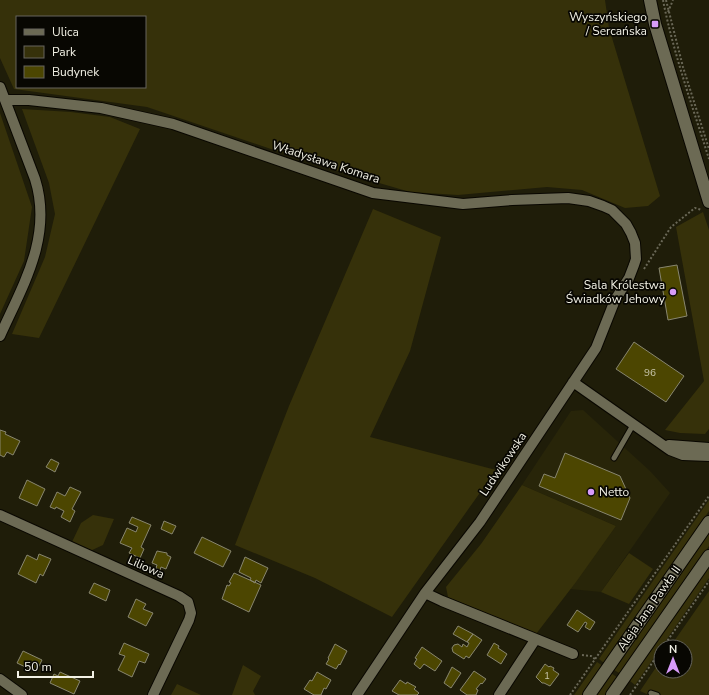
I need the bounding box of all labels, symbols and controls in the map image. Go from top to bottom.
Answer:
place label: Wyszyńskiego / Sercańska [569,9,647,39]
legend [16,16,146,88]
marker: Wyszyńskiego / Sercańska [650,19,660,29]
text: Ulica [52,24,79,40]
text: Park [52,44,77,60]
text: Budynek [52,64,100,80]
street label: Władysława Komara [270,137,382,187]
place label: Sala Królestwa Świadków Jehowy [566,277,666,307]
marker: Sala Królestwa Świadków Jehowy [668,287,678,297]
house number: 96 [644,366,656,380]
street label: Ludwikowska [476,429,530,499]
place label: Netto [599,484,629,500]
marker: Netto [586,487,596,497]
street label: Liliowa [125,552,167,582]
street label: Aleja Jana Pawła II [614,562,684,654]
north arrow [653,639,693,679]
text: N [669,642,677,657]
scale bar [18,653,93,679]
text: 50 m [24,659,52,675]
house number: 1 [544,669,550,683]

